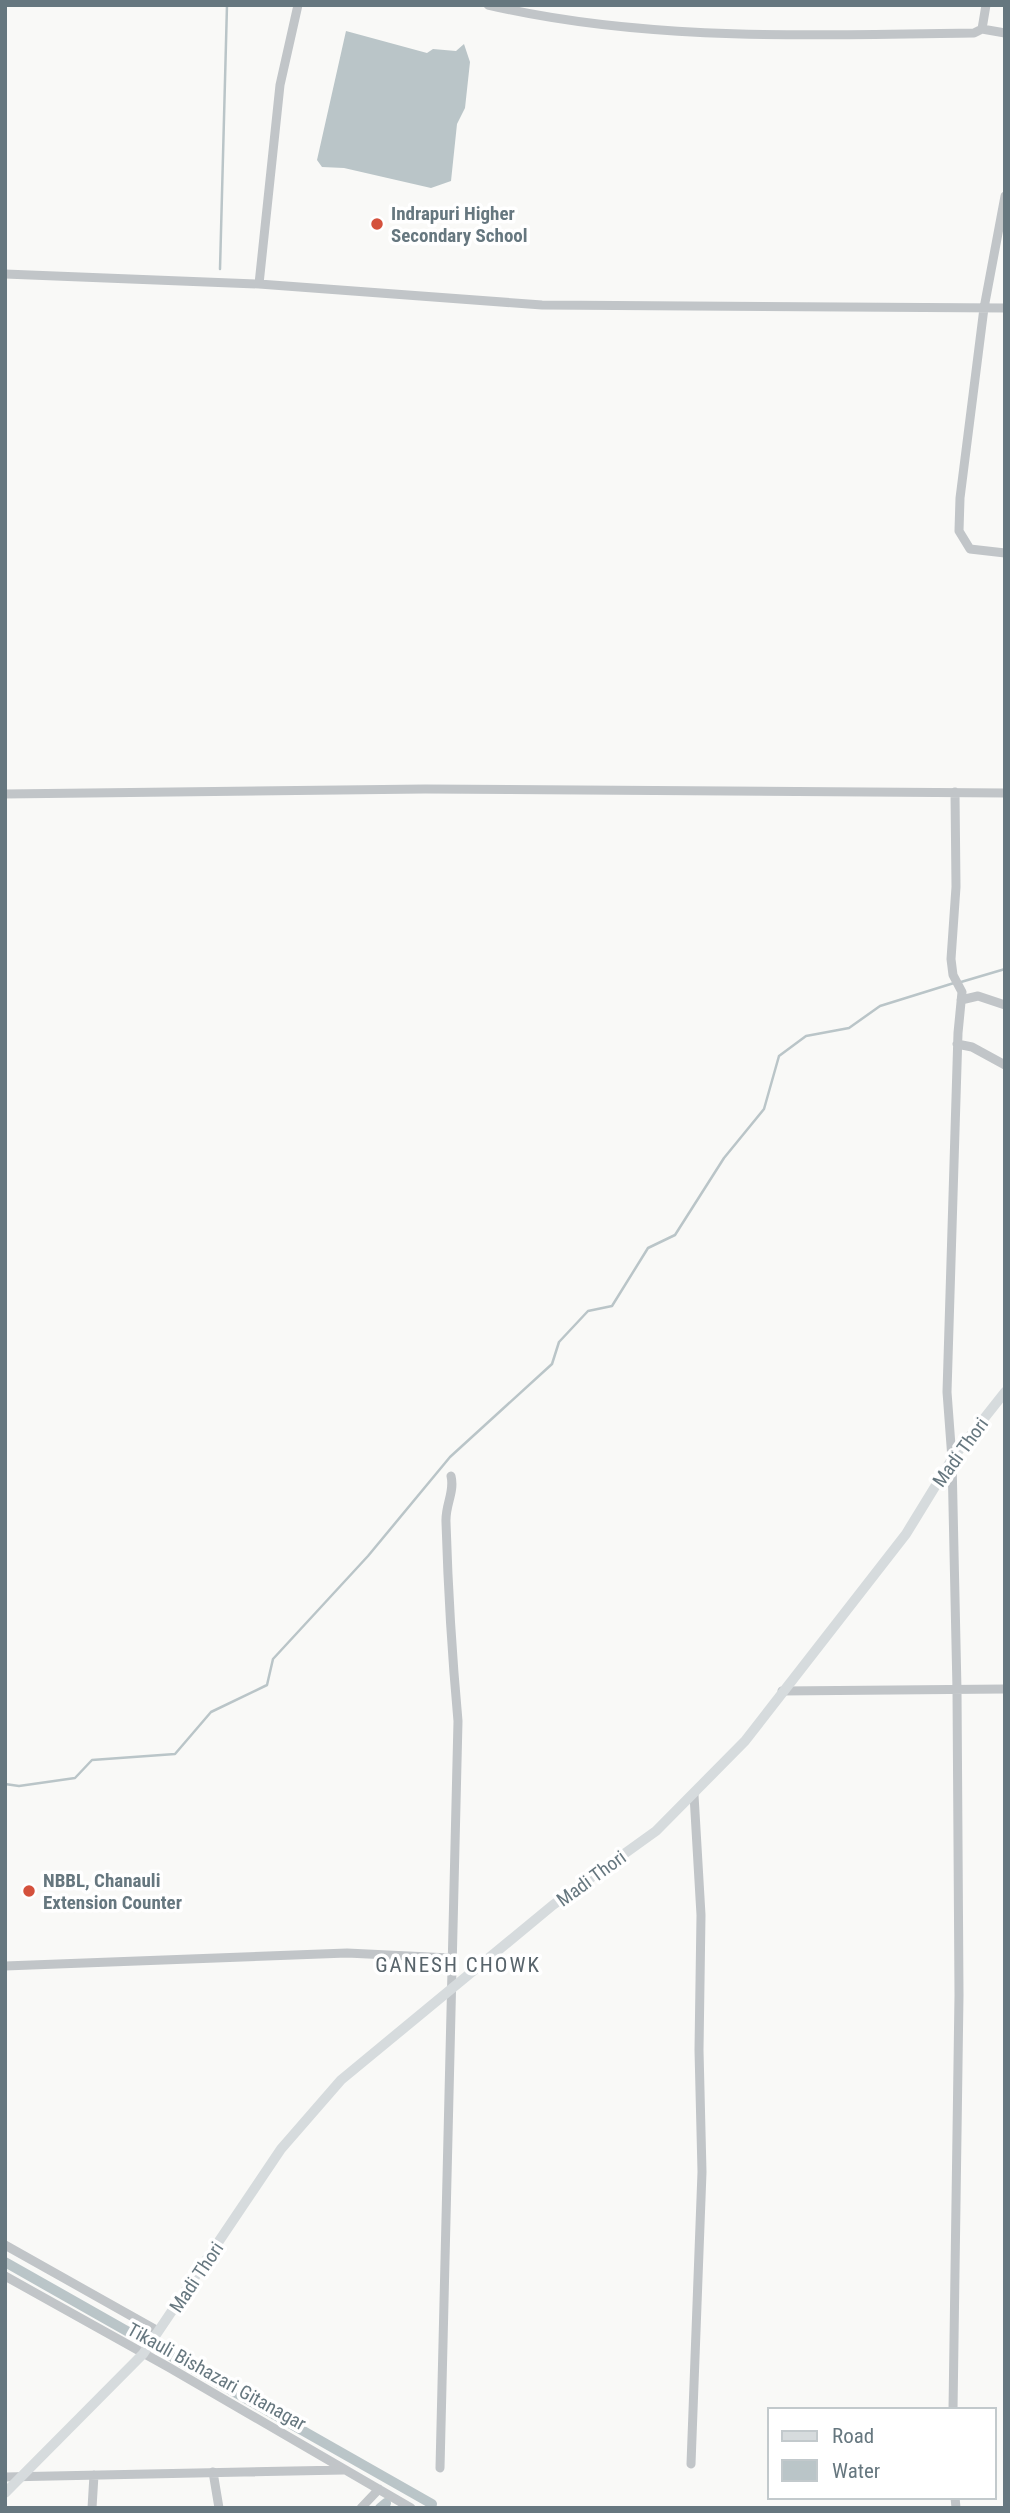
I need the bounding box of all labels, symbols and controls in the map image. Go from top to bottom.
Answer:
place label: Indrapuri Higher Secondary School [391,202,528,247]
marker: Indrapuri Higher Secondary School [369,216,385,232]
street label: Madi Thori [928,1413,993,1491]
street label: Madi Thori [552,1846,630,1911]
place label: NBBL, Chanauli Extension Counter [43,1869,182,1914]
marker: NBBL, Chanauli Extension Counter [21,1883,37,1899]
district label: GANESH CHOWK [375,1953,541,1977]
street label: Madi Thori [165,2238,228,2317]
street label: Tikauli Bishazari Gitanagar [123,2318,310,2435]
legend [768,2408,996,2499]
text: Road [832,2424,874,2448]
text: Water [832,2459,880,2483]

